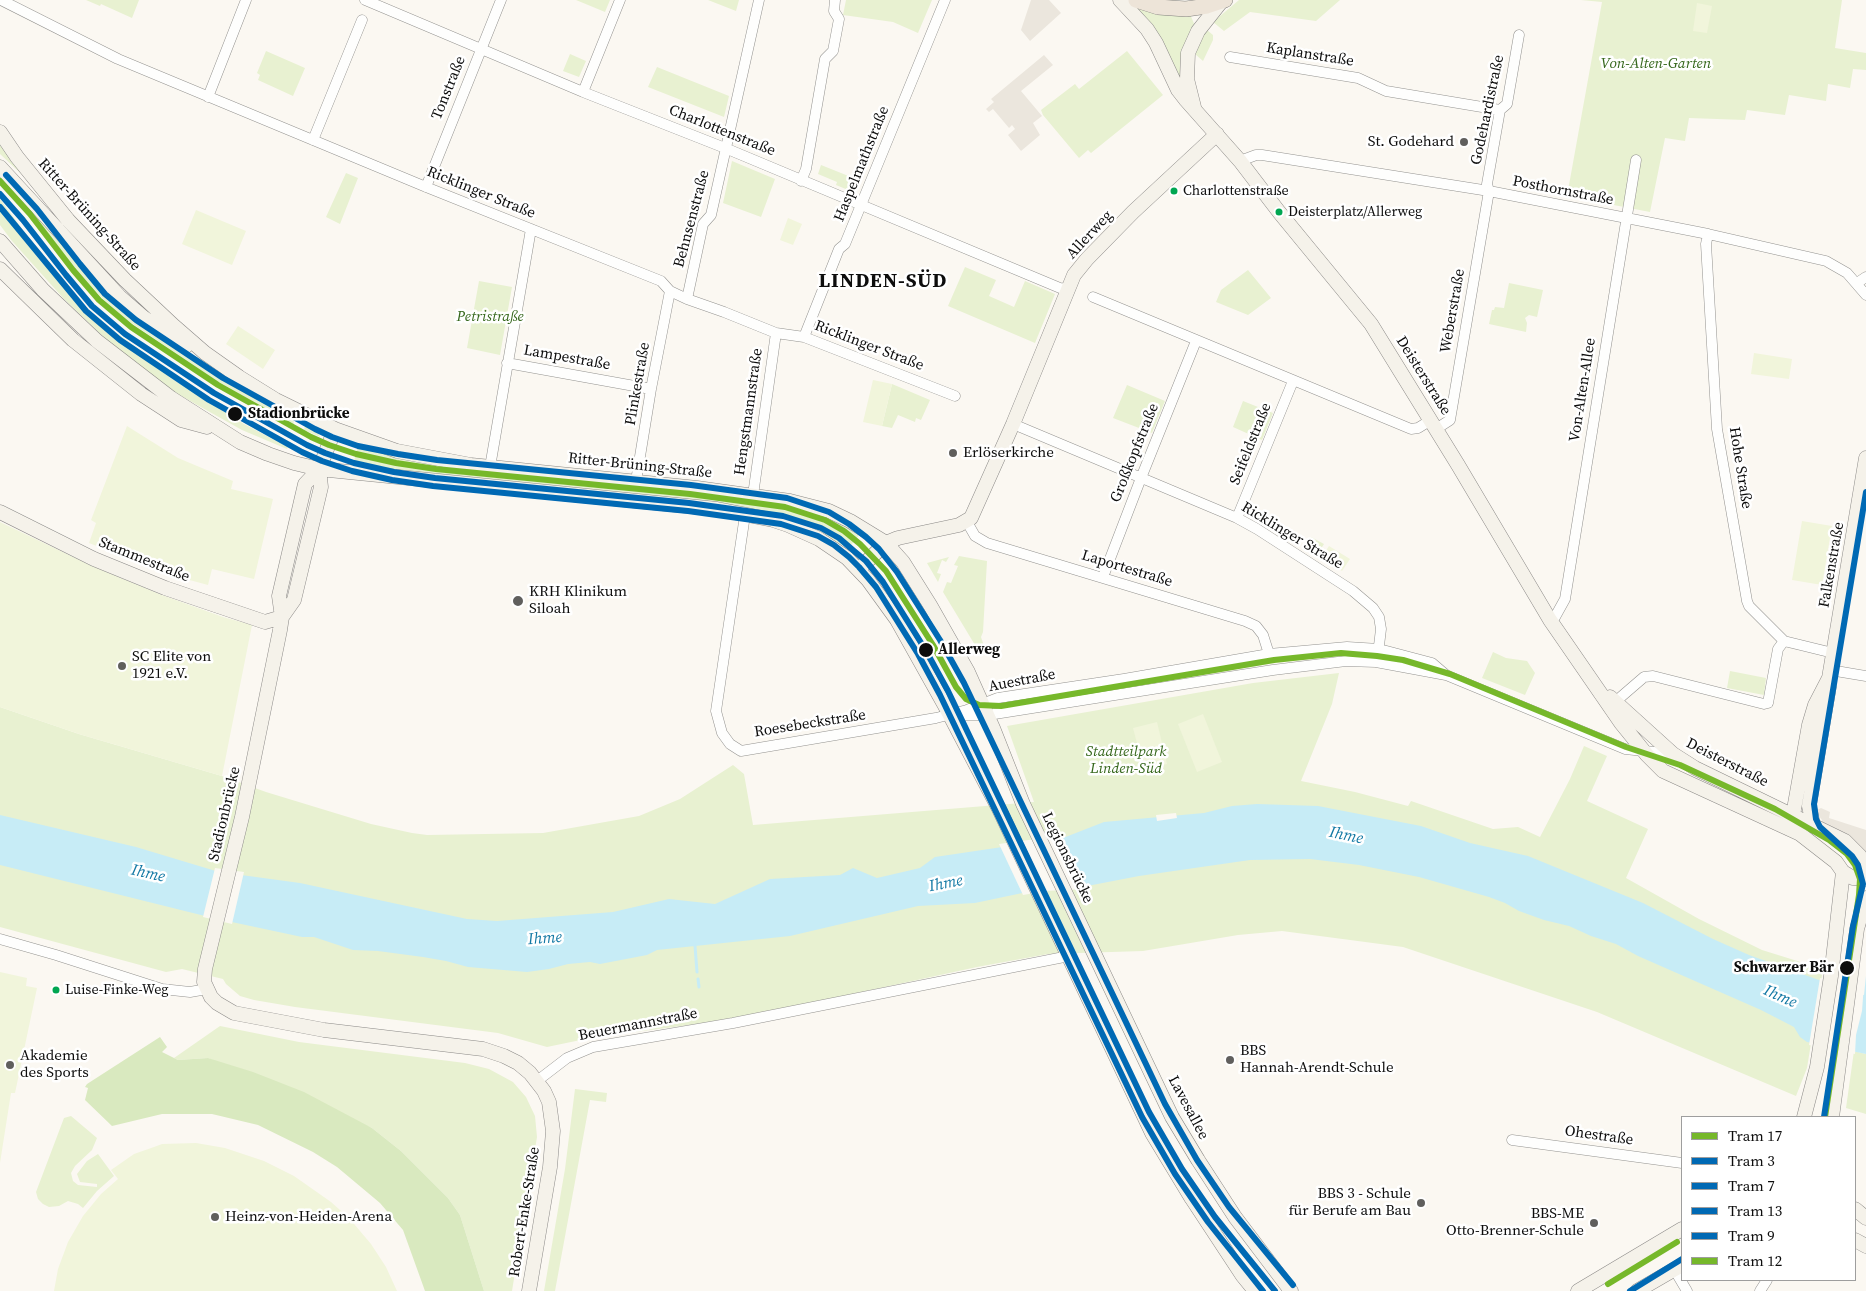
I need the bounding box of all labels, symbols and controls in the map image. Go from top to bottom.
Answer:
street label: Kaplanstraße [1265,39,1355,71]
street label: Godehardistraße [1468,53,1508,167]
street label: Tonstraße [428,54,470,122]
park label: Von-Alten-Garten [1601,55,1711,73]
street label: Charlottenstraße [666,101,778,161]
street label: Haspelmathstraße [831,104,893,224]
place label: St. Godehard [1368,133,1454,151]
marker: St. Godehard [1458,136,1470,148]
street label: Ritter-Brüning-Straße [34,155,144,275]
street label: Ricklinger Straße [424,163,538,223]
street label: Behnsenstraße [670,168,714,270]
street label: Posthornstraße [1511,172,1615,210]
place label: Charlottenstraße [1183,183,1289,199]
marker: Charlottenstraße [1169,186,1179,196]
place label: Deisterplatz/Allerweg [1288,204,1422,220]
street label: Allerweg [1063,207,1117,263]
marker: Deisterplatz/Allerweg [1274,207,1284,217]
street label: Weberstraße [1437,268,1469,354]
district label: LINDEN-SÜD [817,270,949,294]
park label: Petristraße [456,308,524,326]
street label: Ricklinger Straße [812,317,926,375]
street label: Deisterstraße [1392,333,1454,419]
street label: Von-Alten-Allee [1566,337,1600,443]
street label: Plinkestraße [622,341,654,427]
street label: Lampestraße [522,342,612,374]
street label: Hengstmannstraße [731,347,767,477]
street label: Seifeldstraße [1226,400,1276,488]
street label: Großkopfstraße [1107,401,1163,505]
marker: Stadionbrücke [226,405,244,423]
place label: Stadionbrücke [248,405,350,423]
street label: Hohe Straße [1725,426,1755,510]
place label: Erlöserkirche [963,444,1054,462]
marker: Erlöserkirche [947,447,959,459]
street label: Ritter-Brüning-Straße [567,449,713,483]
street label: Ricklinger Straße [1238,499,1346,573]
street label: Falkenstraße [1816,521,1848,609]
street label: Stammestraße [96,534,192,586]
street label: Laportestraße [1079,547,1175,591]
place label: KRH Klinikum Siloah [529,583,627,618]
marker: KRH Klinikum Siloah [511,594,525,608]
marker: Allerweg [917,641,935,659]
place label: Allerweg [938,641,1000,659]
place label: SC Elite von 1921 e.V. [132,648,211,683]
marker: SC Elite von 1921 e.V. [116,660,128,672]
street label: Auestraße [987,666,1057,696]
street label: Roesebeckstraße [753,706,867,742]
street label: Deisterstraße [1683,735,1771,791]
park label: Stadtteilpark Linden-Süd [1086,743,1166,778]
street label: Stadionbrücke [205,765,245,863]
street label: Legionsbrücke [1037,810,1097,906]
water label: Ihme [1327,823,1365,849]
water label: Ihme [129,861,167,887]
water label: Ihme [927,871,965,897]
water label: Ihme [527,928,563,950]
place label: Schwarzer Bär [1734,959,1834,977]
marker: Schwarzer Bär [1838,959,1856,977]
water label: Ihme [1761,981,1799,1013]
place label: Luise-Finke-Weg [65,982,169,998]
marker: Luise-Finke-Weg [51,985,61,995]
street label: Beuermannstraße [577,1005,699,1045]
place label: BBS Hannah-Arendt-Schule [1240,1042,1394,1077]
place label: Akademie des Sports [20,1047,89,1082]
marker: BBS Hannah-Arendt-Schule [1224,1054,1236,1066]
marker: Akademie des Sports [4,1059,16,1071]
street label: Lavesallee [1164,1073,1212,1143]
legend [1681,1116,1856,1281]
street label: Ohestraße [1564,1122,1634,1150]
text: Tram 17 [1728,1125,1782,1146]
street label: Robert-Enke-Straße [506,1146,544,1278]
text: Tram 3 [1728,1150,1775,1171]
text: Tram 7 [1728,1175,1775,1196]
place label: BBS 3 - Schule für Berufe am Bau [1288,1185,1411,1220]
marker: BBS 3 - Schule für Berufe am Bau [1415,1197,1427,1209]
text: Tram 13 [1728,1200,1782,1221]
place label: BBS-ME Otto-Brenner-Schule [1446,1205,1584,1240]
place label: Heinz-von-Heiden-Arena [225,1208,392,1226]
marker: Heinz-von-Heiden-Arena [209,1211,221,1223]
marker: BBS-ME Otto-Brenner-Schule [1588,1217,1600,1229]
text: Tram 9 [1728,1225,1775,1246]
text: Tram 12 [1728,1250,1782,1271]

